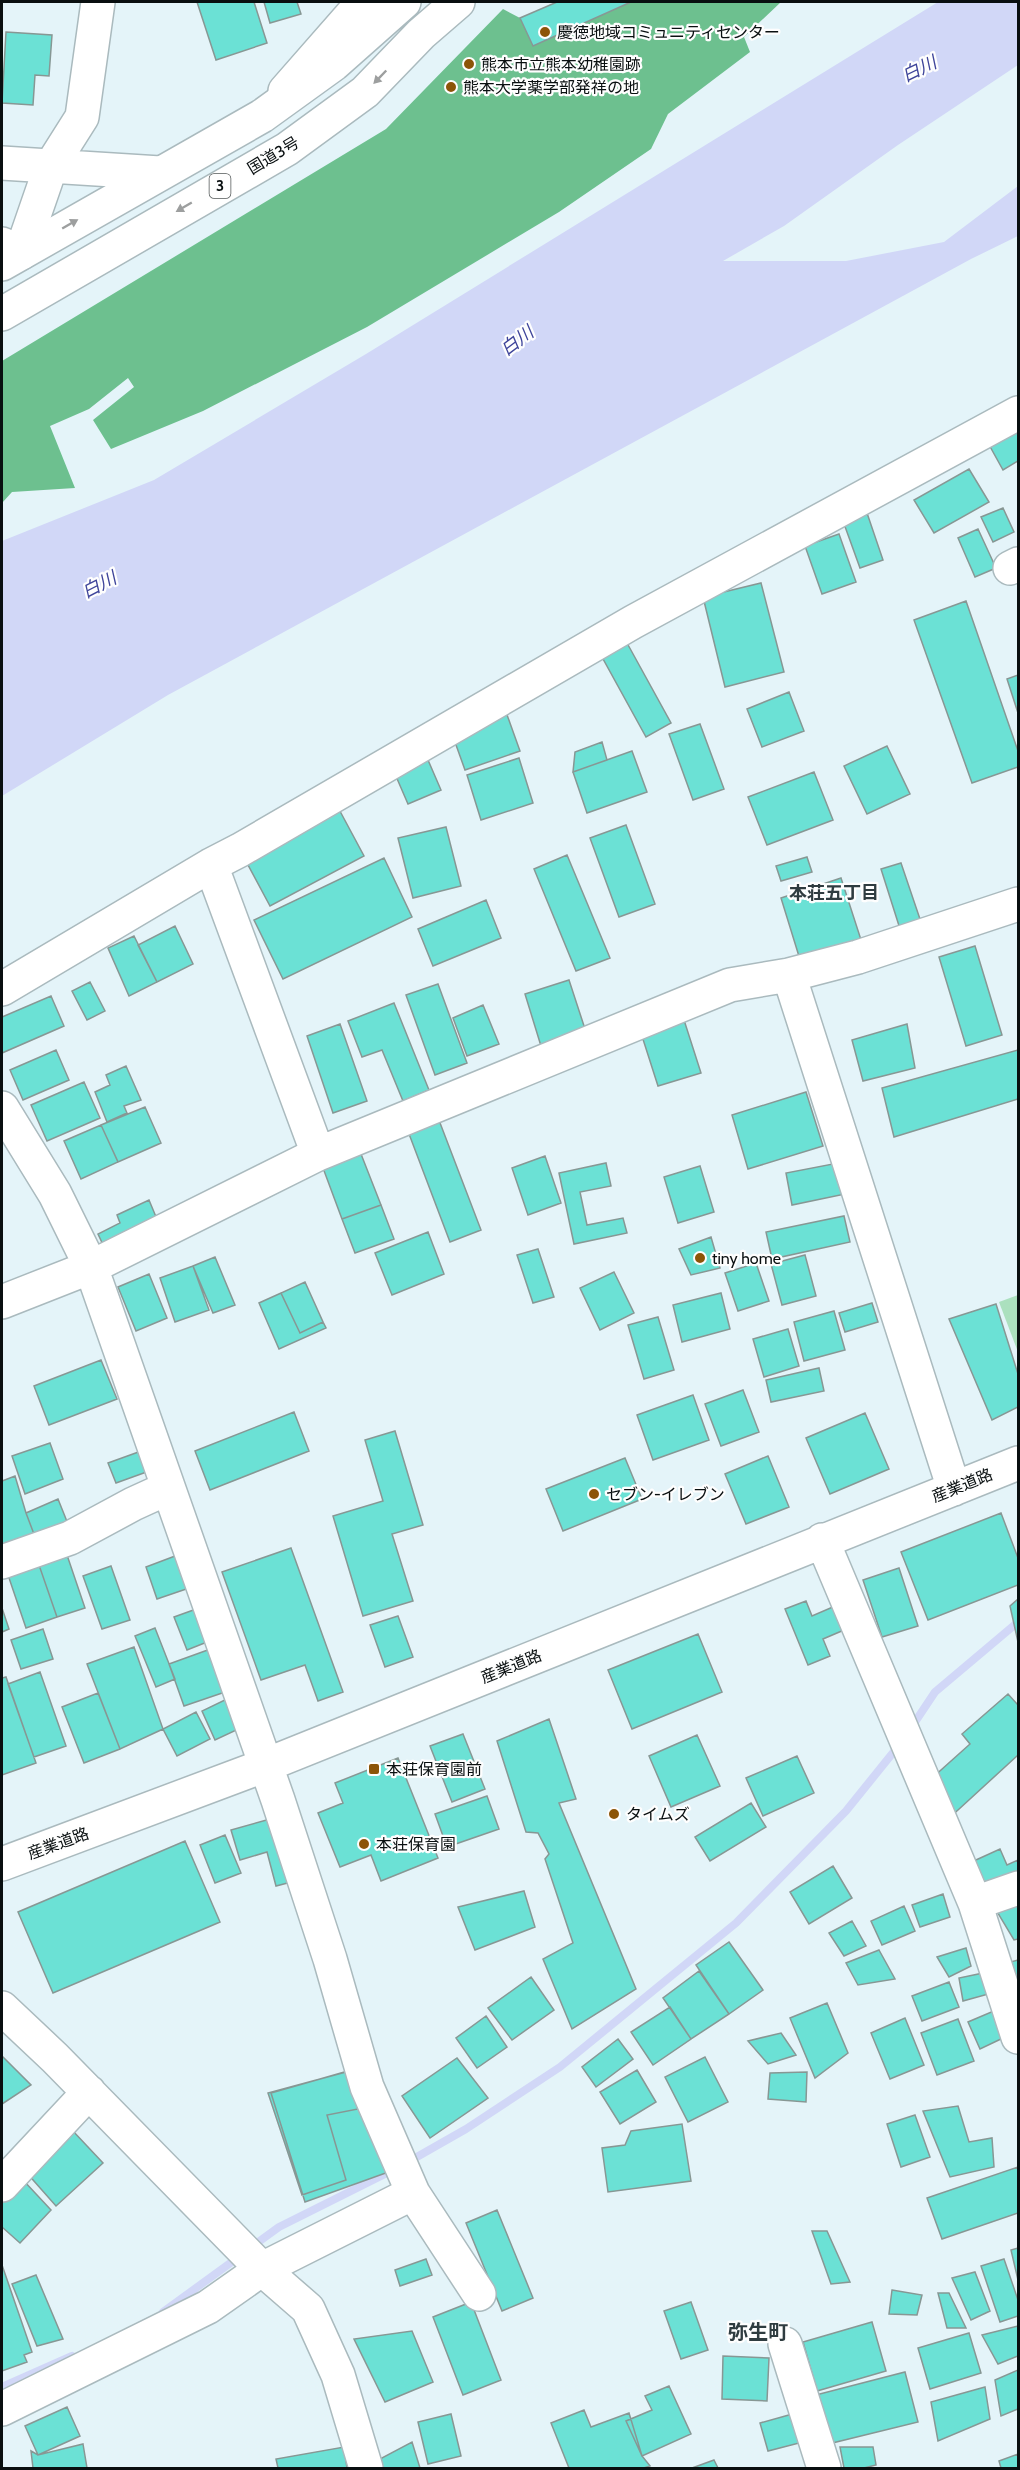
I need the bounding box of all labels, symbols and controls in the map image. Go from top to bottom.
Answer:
place label: 慶徳地域コミュニティセンター [557,23,780,42]
marker: 慶徳地域コミュニティセンター [538,25,552,39]
water label: 白川 [898,50,942,87]
place label: 熊本市立熊本幼稚園跡 [481,55,641,74]
marker: 熊本市立熊本幼稚園跡 [462,57,476,71]
one-way arrow [374,69,388,83]
place label: 熊本大学薬学部発祥の地 [463,78,639,97]
marker: 熊本大学薬学部発祥の地 [444,80,458,94]
street label: 国道3号 [244,133,302,178]
road number: 3 [210,174,230,198]
one-way arrow [175,202,192,212]
one-way arrow [62,219,79,229]
water label: 白川 [496,320,540,361]
water label: 白川 [78,566,122,603]
district label: 本荘五丁目 [789,882,879,904]
place label: tiny home [712,1249,781,1268]
marker: tiny home [693,1251,707,1265]
street label: 産業道路 [929,1465,995,1506]
place label: セブン-イレブン [606,1485,725,1504]
marker: セブン-イレブン [587,1487,601,1501]
street label: 産業道路 [478,1646,544,1687]
place label: 本荘保育園前 [386,1760,482,1779]
marker: 本荘保育園前 [367,1762,381,1776]
place label: タイムズ [626,1805,690,1824]
marker: タイムズ [607,1807,621,1821]
street label: 産業道路 [25,1824,91,1863]
place label: 本荘保育園 [376,1835,456,1854]
marker: 本荘保育園 [357,1837,371,1851]
district label: 弥生町 [728,2320,788,2344]

